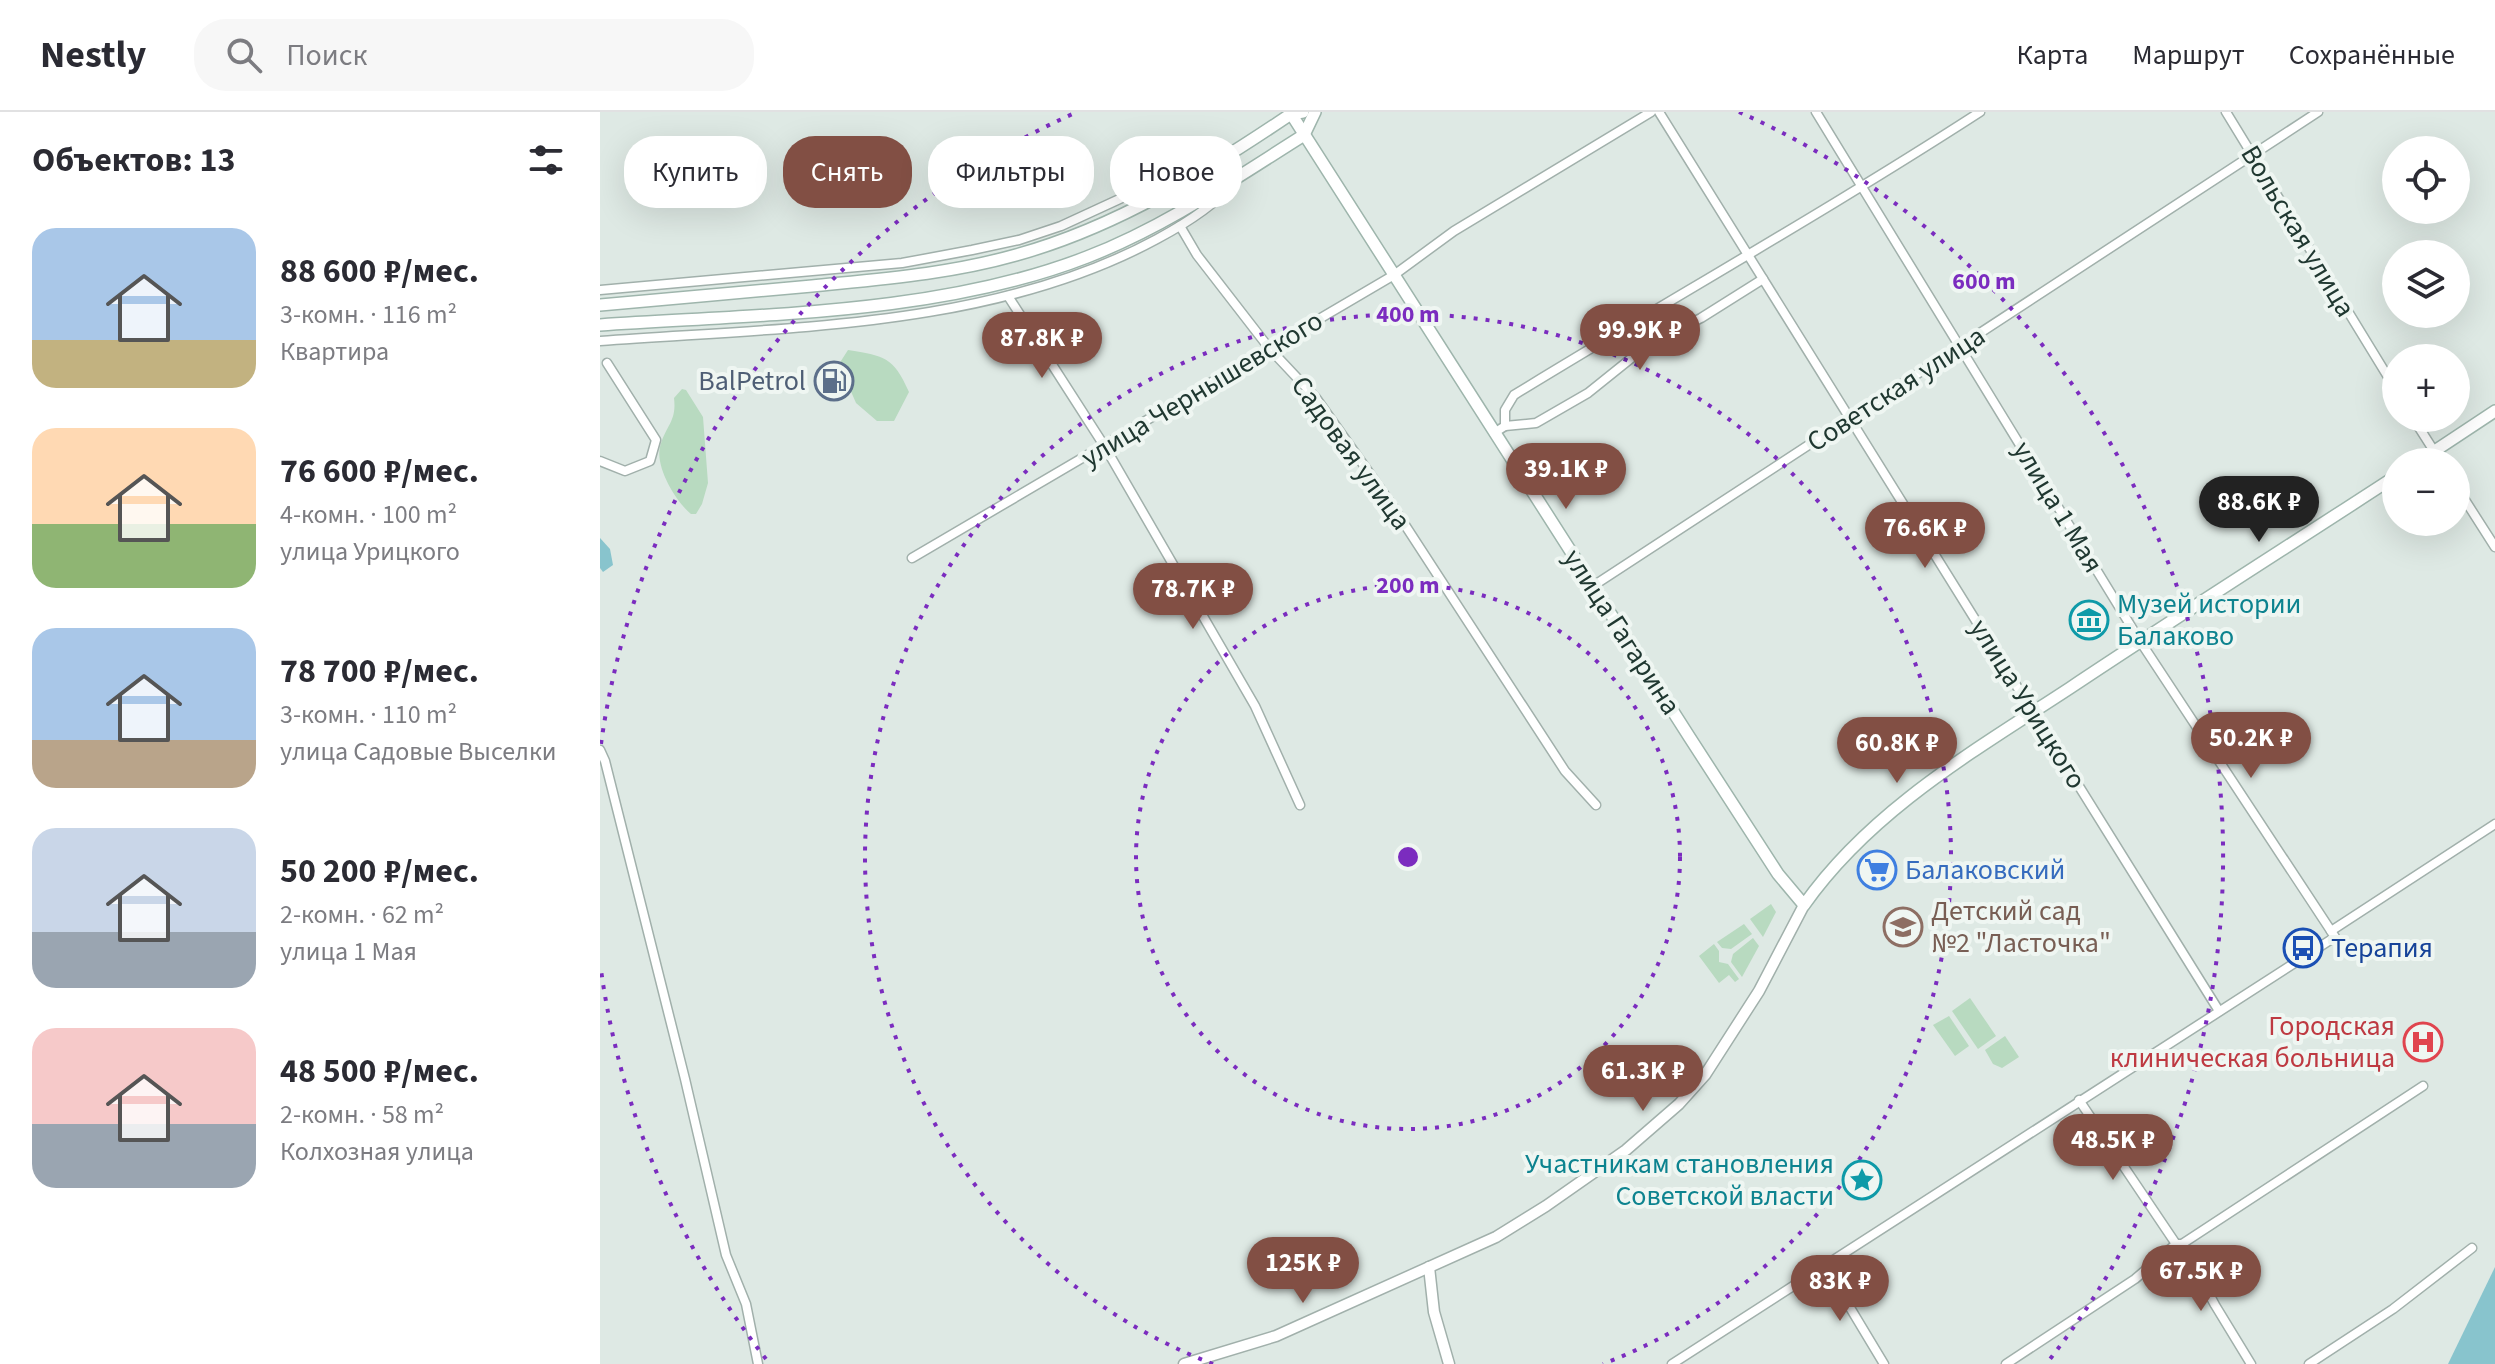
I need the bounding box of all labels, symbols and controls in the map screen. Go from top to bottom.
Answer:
search box [194,19,754,91]
text: Nestly [40,28,146,82]
icon: search [222,33,266,77]
text: Поиск [286,34,367,77]
text: Карта [2017,35,2088,75]
text: Маршрут [2132,35,2245,75]
text: Сохранённые [2289,35,2455,75]
text: Объектов: 13 [32,136,235,185]
chip: Купить [624,136,767,208]
chip: Снять [783,136,912,208]
chip: Фильтры [928,136,1094,208]
chip: Новое [1110,136,1242,208]
map controls [2382,136,2470,536]
button: locate [2382,136,2470,224]
street label: Вольская улица [2231,137,2365,325]
icon: filters [524,138,568,182]
button: layers [2382,240,2470,328]
text: 88 600 ₽/мес. [280,247,479,296]
icon: home [96,260,192,356]
text: 600 m [1952,264,2016,299]
text: 3-комн. · 116 m² [280,296,457,333]
text: 400 m [1376,297,1440,332]
street label: улица Чернышевского [1074,301,1330,477]
pin: 99.9K ₽ [1566,304,1714,372]
text: 99.9K ₽ [1598,311,1682,348]
pin: 87.8K ₽ [968,312,1116,380]
street label: Советская улица [1799,316,1993,462]
text: 87.8K ₽ [1000,319,1084,356]
text: Квартира [280,333,389,370]
button: + [2382,344,2470,432]
fuel station icon: BalPetrol [813,360,855,402]
place label: BalPetrol [698,361,806,401]
street label: Садовая улица [1281,368,1421,538]
street label: улица 1 Мая [2003,434,2113,580]
pin: 39.1K ₽ [1492,443,1640,511]
text: 76 600 ₽/мес. [280,447,479,496]
button: − [2382,448,2470,536]
text: 39.1K ₽ [1524,450,1608,487]
icon: home [96,460,192,556]
pin: 88.6K ₽ [2185,476,2333,544]
text: 88.6K ₽ [2217,483,2301,520]
text: 4-комн. · 100 m² [280,496,457,533]
pin: 76.6K ₽ [1851,502,1999,570]
text: 76.6K ₽ [1883,509,1967,546]
text: улица Урицкого [280,533,460,570]
street label: улица Гагарина [1553,541,1691,723]
pin: 78.7K ₽ [1119,563,1267,631]
text: 200 m [1376,568,1440,603]
text: 78.7K ₽ [1151,570,1235,607]
place label: Музей истории Балаково [2117,584,2301,656]
museum icon: Музей истории Балаково [2068,599,2110,641]
street label: улица Урицкого [1960,611,2096,797]
text: 78 700 ₽/мес. [280,647,479,696]
icon: home [96,660,192,756]
text: 3-комн. · 110 m² [280,696,457,733]
pin: 50.2K ₽ [2177,712,2325,780]
pin: 60.8K ₽ [1823,717,1971,785]
text: 50.2K ₽ [2209,719,2293,756]
text: 60.8K ₽ [1855,724,1939,761]
text: улица Садовые Выселки [280,733,556,770]
centre of rings [1394,843,1422,871]
text: 50 200 ₽/мес. [280,847,479,896]
supermarket icon: Балаковский [1856,849,1898,891]
place label: Балаковский [1905,850,2065,890]
icon: home [96,860,192,956]
place label: Детский сад №2 "Ласточка" [1931,891,2111,963]
text: 2-комн. · 62 m² [280,896,444,933]
school or university icon: Детский сад №2 "Ласточка" [1882,906,1924,948]
bus stop icon: Терапия [2282,927,2324,969]
place label: Терапия [2331,928,2433,968]
text: улица 1 Мая [280,933,417,970]
place label: Городская клиническая больница [2110,1006,2395,1078]
hospital icon: Городская клиническая больница [2402,1021,2444,1063]
pin: 61.3K ₽ [1569,1045,1717,1113]
text: 48 500 ₽/мес. [280,1047,479,1096]
text: 61.3K ₽ [1601,1052,1685,1089]
icon: home [96,1060,192,1156]
text: 2-комн. · 58 m² [280,1096,444,1133]
pin: 48.5K ₽ [2039,1114,2187,1182]
text: 48.5K ₽ [2071,1121,2155,1158]
text: Колхозная улица [280,1133,474,1170]
place label: Участникам становления Советской власти [1525,1144,1834,1216]
place icon: Участникам становления Советской власти [1841,1159,1883,1201]
pin: 125K ₽ [1238,1237,1368,1305]
text: 125K ₽ [1265,1244,1341,1281]
pin: 67.5K ₽ [2127,1245,2275,1313]
text: 67.5K ₽ [2159,1252,2243,1289]
pin: 83K ₽ [1784,1255,1896,1323]
text: 83K ₽ [1809,1262,1871,1299]

